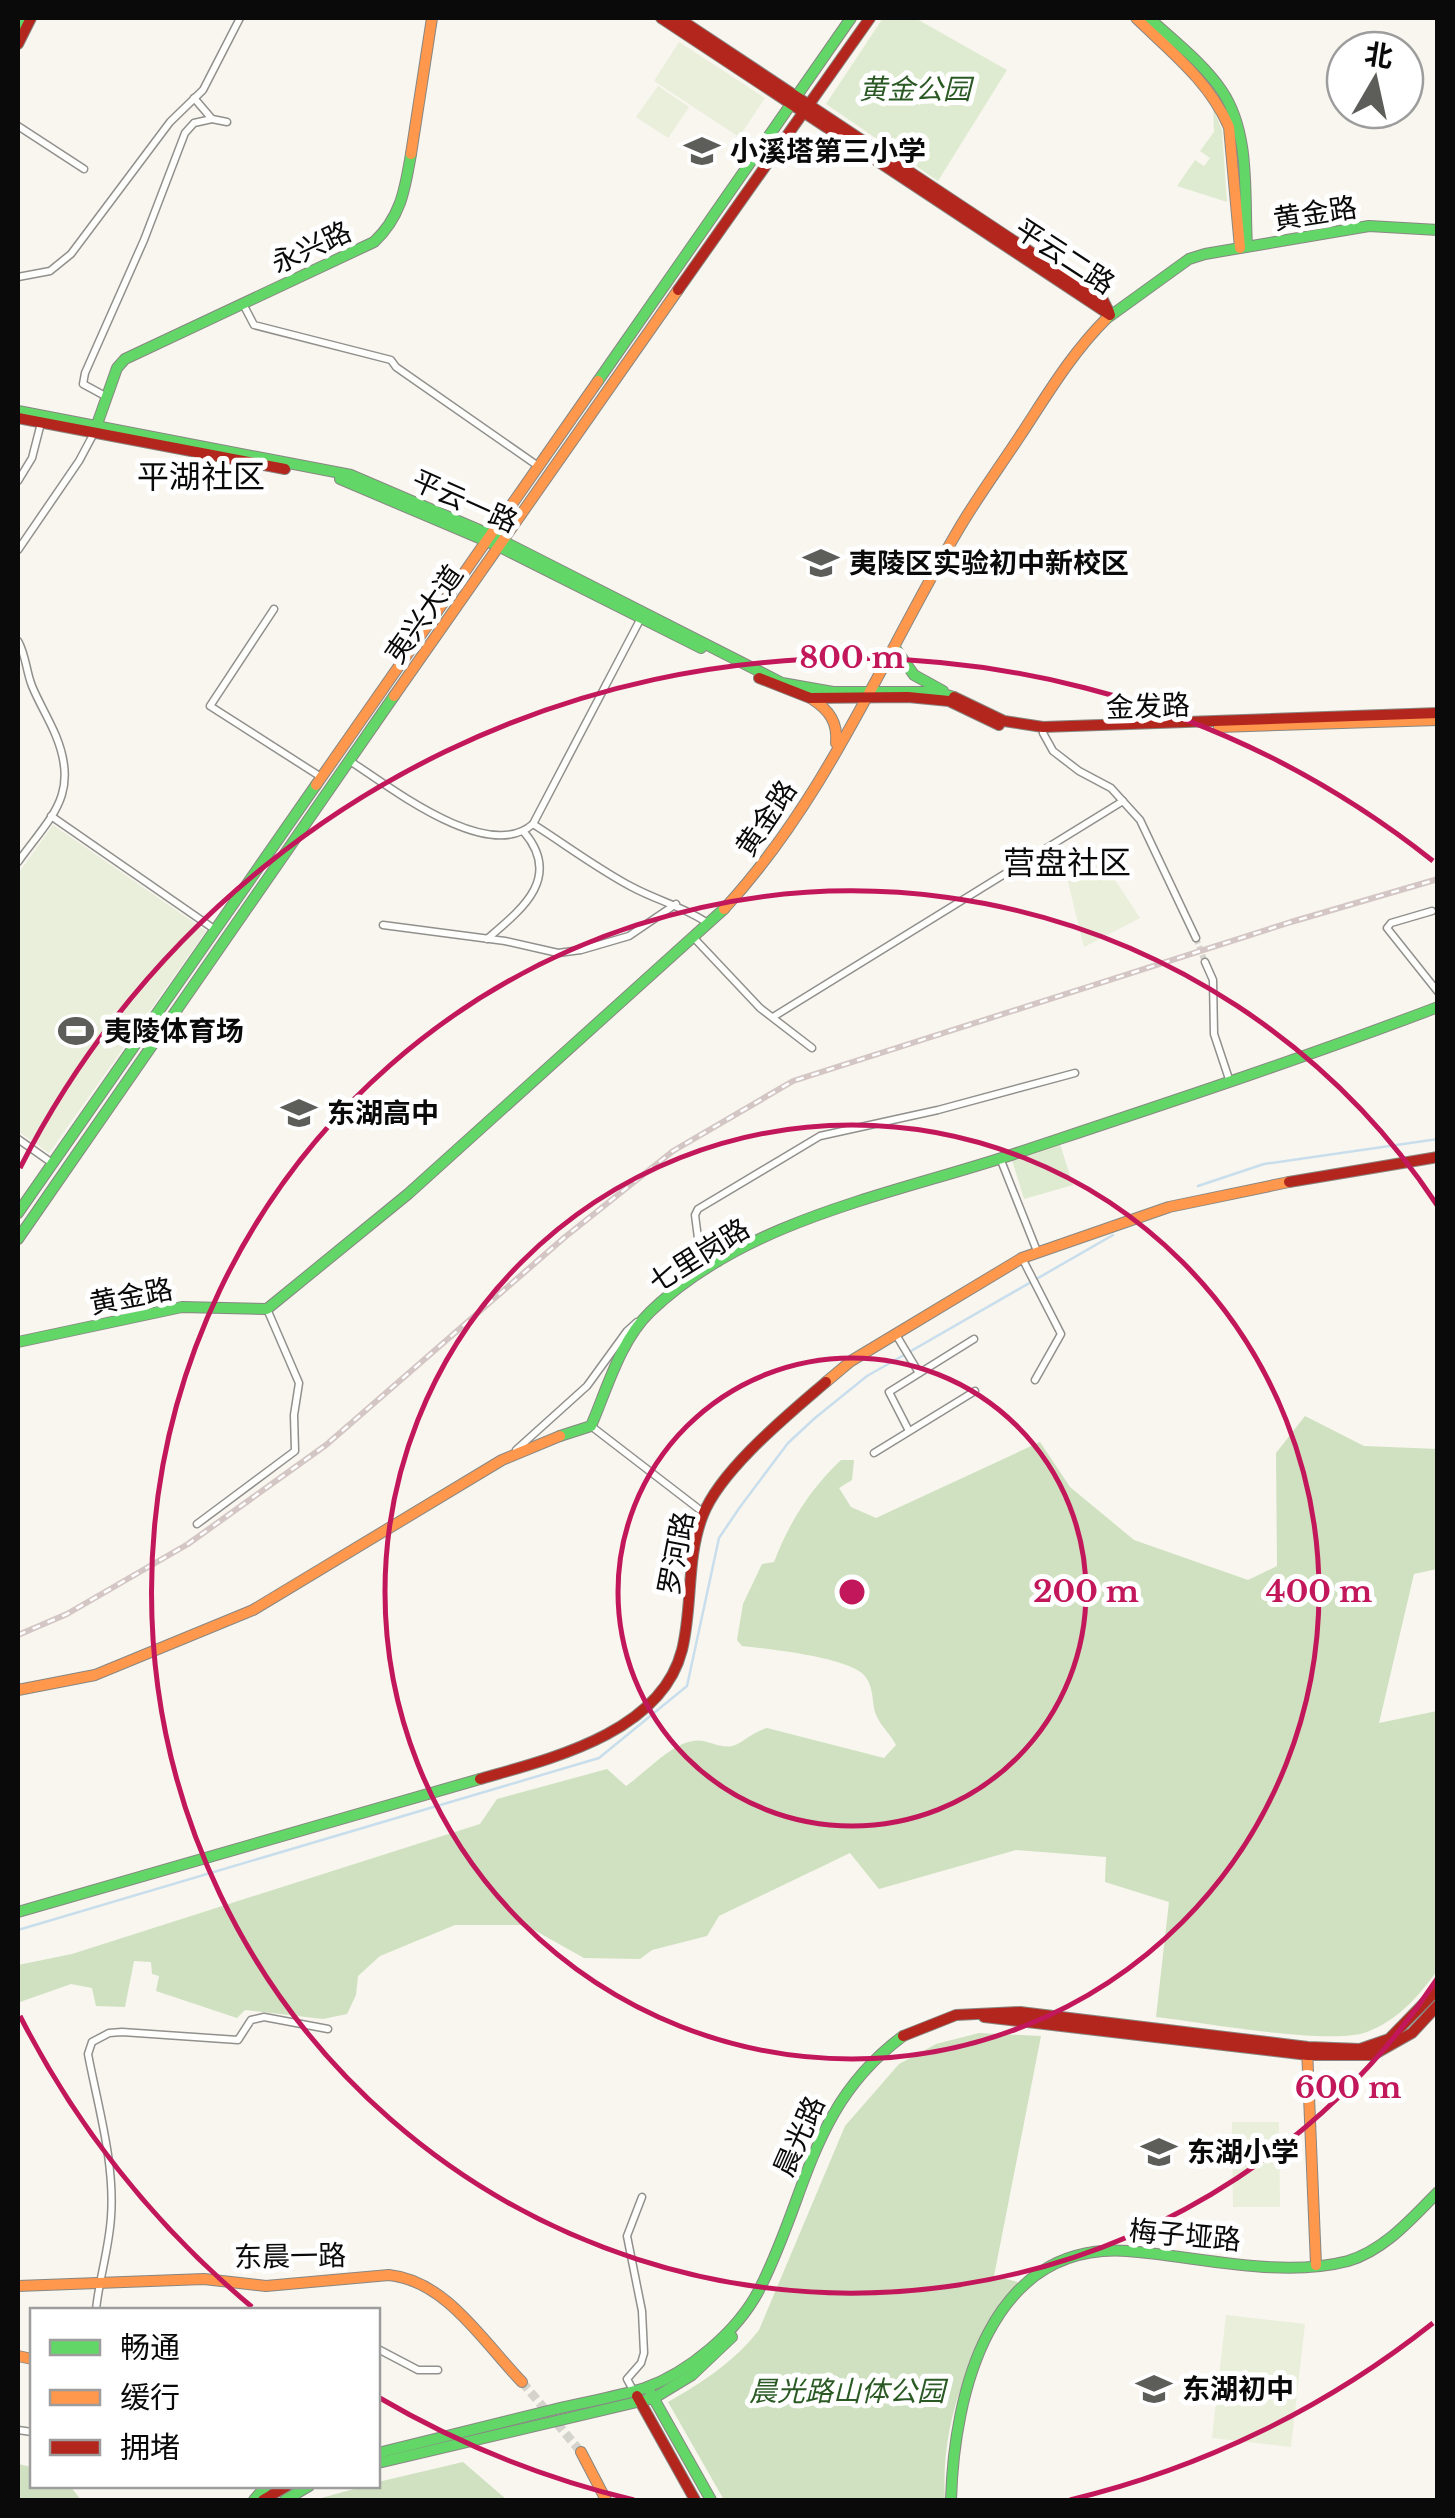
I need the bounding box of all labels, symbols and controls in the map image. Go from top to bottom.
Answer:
north arrow [1325,30,1425,130]
text: 北 [1362,36,1395,75]
park label: 黄金公园 [859,72,975,107]
school or university icon: 小溪塔第三小学 [683,132,721,170]
place label: 小溪塔第三小学 [730,134,926,169]
street label: 黄金路 [1271,190,1359,237]
street label: 平云二路 [1008,211,1121,302]
street label: 永兴路 [266,214,357,281]
district label: 平湖社区 [137,457,265,497]
street label: 平云一路 [407,463,523,540]
school or university icon: 夷陵区实验初中新校区 [802,544,840,582]
place label: 夷陵区实验初中新校区 [849,546,1129,581]
street label: 夷兴大道 [378,558,471,670]
text: 800 m [799,639,905,676]
street label: 金发路 [1105,688,1191,725]
street label: 黄金路 [728,774,804,863]
district label: 营盘社区 [1003,843,1131,883]
sports icon: 夷陵体育场 [57,1012,95,1050]
place label: 夷陵体育场 [104,1014,244,1049]
school or university icon: 东湖高中 [280,1094,318,1132]
place label: 东湖高中 [327,1096,439,1131]
street label: 七里岗路 [642,1211,756,1300]
street label: 黄金路 [87,1271,176,1322]
street label: 罗河路 [651,1509,702,1598]
text: 200 m [1033,1573,1139,1610]
text: 400 m [1266,1573,1372,1610]
centre of rings [834,1574,870,1610]
text: 600 m [1295,2069,1401,2106]
street label: 晨光路 [766,2091,833,2182]
school or university icon: 东湖小学 [1140,2133,1178,2171]
place label: 东湖小学 [1187,2135,1299,2170]
street label: 梅子垭路 [1128,2213,1242,2258]
street label: 东晨一路 [234,2238,346,2275]
legend [30,2308,380,2488]
text: 畅通 [120,2329,180,2366]
school or university icon: 东湖初中 [1135,2370,1173,2408]
place label: 东湖初中 [1182,2372,1294,2407]
park label: 晨光路山体公园 [749,2374,949,2409]
text: 缓行 [120,2379,180,2416]
text: 拥堵 [120,2429,180,2466]

